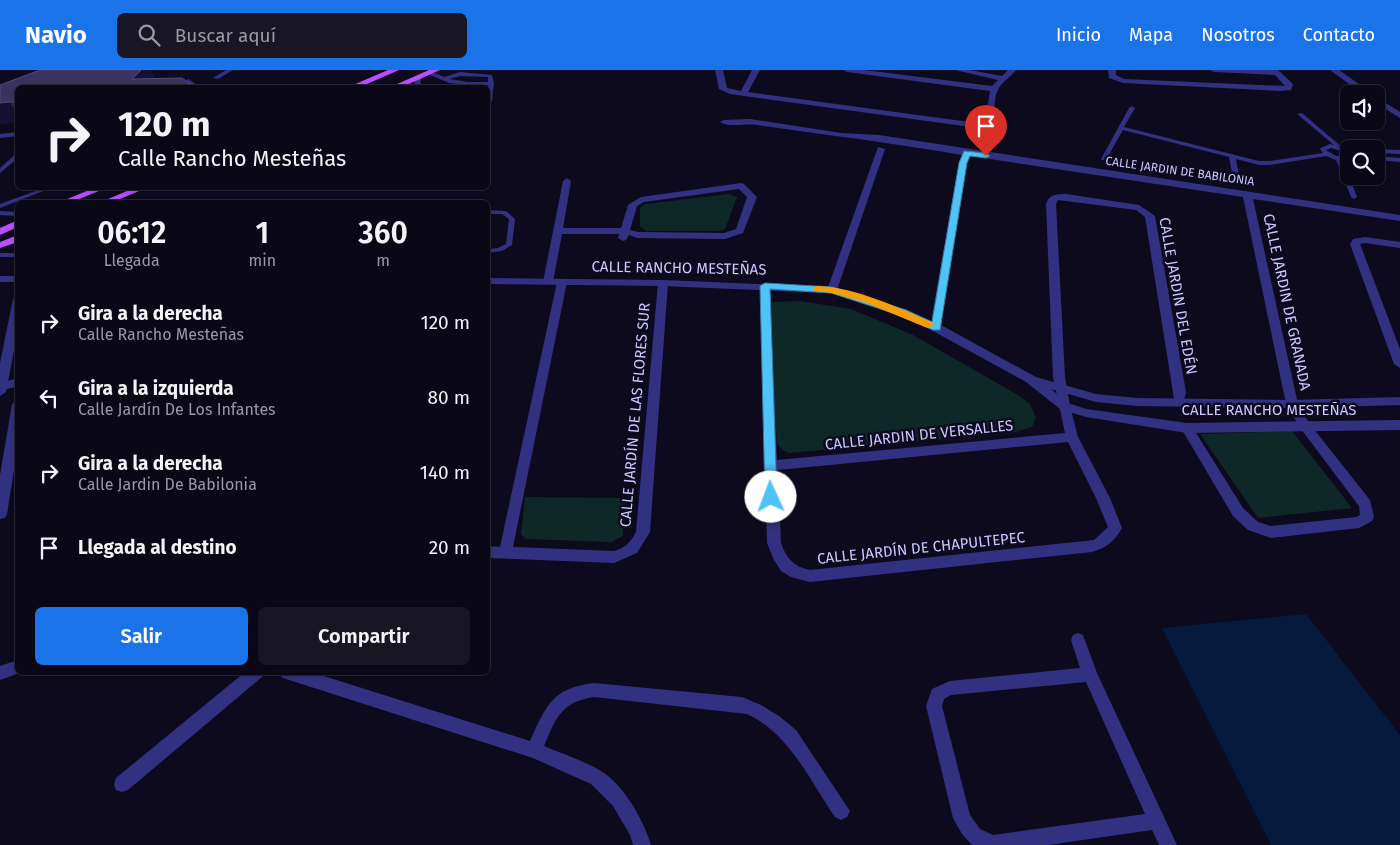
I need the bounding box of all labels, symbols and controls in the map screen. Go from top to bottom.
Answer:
search box [117,13,467,58]
text: Navio [25,21,87,49]
icon: search [135,21,163,49]
text: Buscar aquí [175,24,276,47]
text: Inicio [1056,24,1101,46]
text: Mapa [1129,24,1173,46]
text: Nosotros [1201,24,1275,46]
text: Contacto [1303,24,1375,46]
map controls [1340,85,1385,185]
button: sound [1340,85,1385,130]
text: 120 m [118,103,211,145]
icon: right [35,105,100,170]
pin [965,105,1007,156]
icon: arrive [972,112,1000,140]
button: search [1340,140,1385,185]
text: Calle Rancho Mesteñas [118,145,346,172]
street label: CALLE JARDIN DE BABILONIA [1105,154,1255,188]
street label: CALLE JARDIN DE GRANADA [1259,212,1315,392]
text: 06:12 [97,215,166,251]
text: 1 [256,215,269,251]
text: 360 [358,215,408,251]
street label: CALLE JARDIN DEL EDÉN [1155,216,1201,376]
text: Llegada [104,251,160,270]
text: min [249,251,276,270]
text: m [376,251,390,270]
street label: CALLE RANCHO MESTEÑAS [591,257,767,279]
text: Gira a la derecha [78,302,223,325]
street label: CALLE JARDÍN DE LAS FLORES SUR [616,302,654,528]
icon: right [35,309,63,337]
text: 120 m [420,311,470,334]
text: Calle Rancho Mesteñas [78,325,244,344]
text: Gira a la izquierda [78,377,234,400]
icon: left [35,384,63,412]
text: 80 m [428,386,470,409]
text: Calle Jardín De Los Infantes [78,400,276,419]
street label: CALLE RANCHO MESTEÑAS [1182,401,1357,419]
street label: CALLE JARDIN DE VERSALLES [824,416,1014,454]
text: Gira a la derecha [78,452,223,475]
icon: right [35,459,63,487]
text: 140 m [420,461,470,484]
position arrow [744,470,796,522]
text: Calle Jardin De Babilonia [78,475,257,494]
street label: CALLE JARDÍN DE CHAPULTEPEC [816,528,1026,568]
icon: arrive [35,534,63,562]
text: Llegada al destino [78,536,237,559]
text: 20 m [429,536,470,559]
button: Salir [35,607,248,665]
button: Compartir [258,607,470,665]

